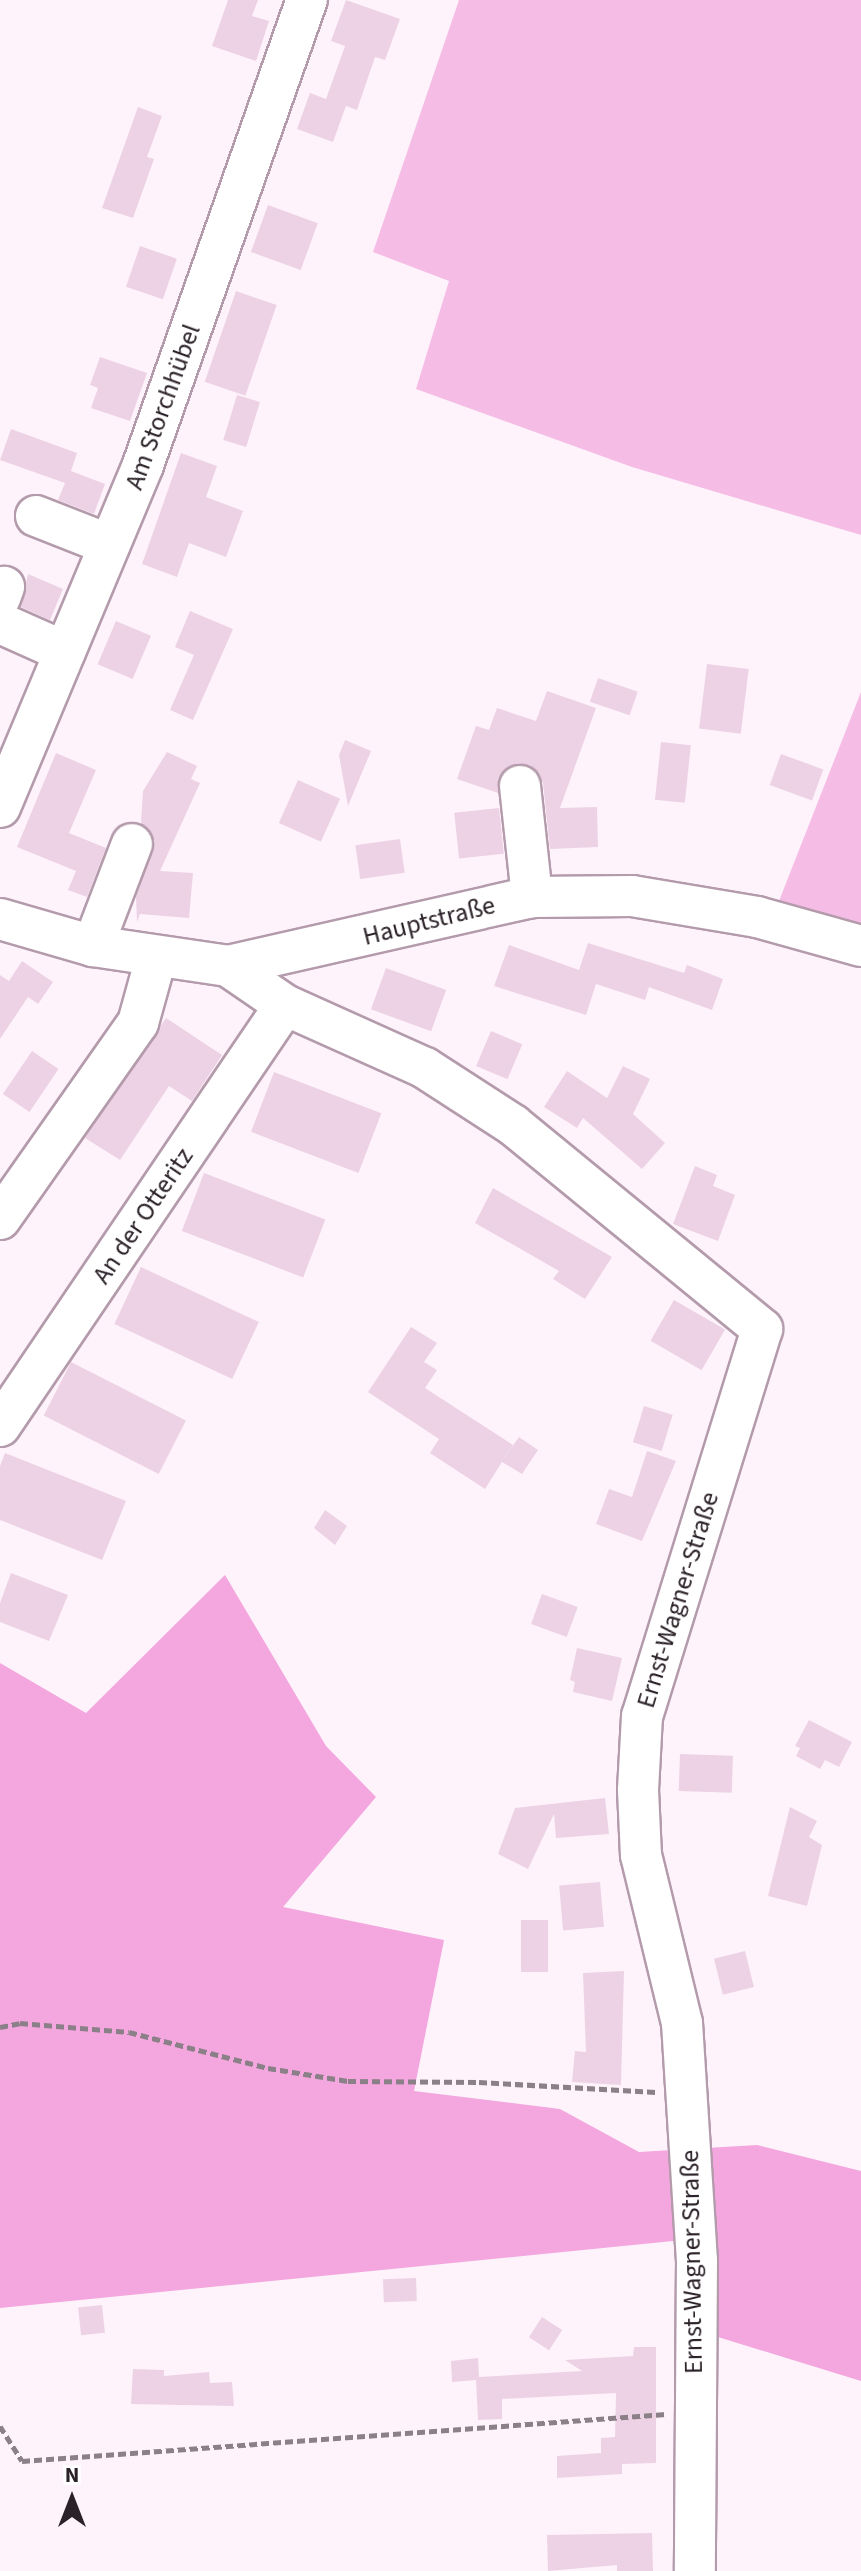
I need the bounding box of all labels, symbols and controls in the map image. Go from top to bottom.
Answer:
street label: Am Storchhübel [119,320,207,494]
street label: Hauptstraße [360,890,498,952]
street label: An der Otteritz [86,1142,200,1290]
street label: Ernst-Wagner-Straße [630,1488,726,1712]
street label: Ernst-Wagner-Straße [674,2150,710,2374]
north arrow [32,2459,112,2539]
text: N [65,2459,79,2491]

